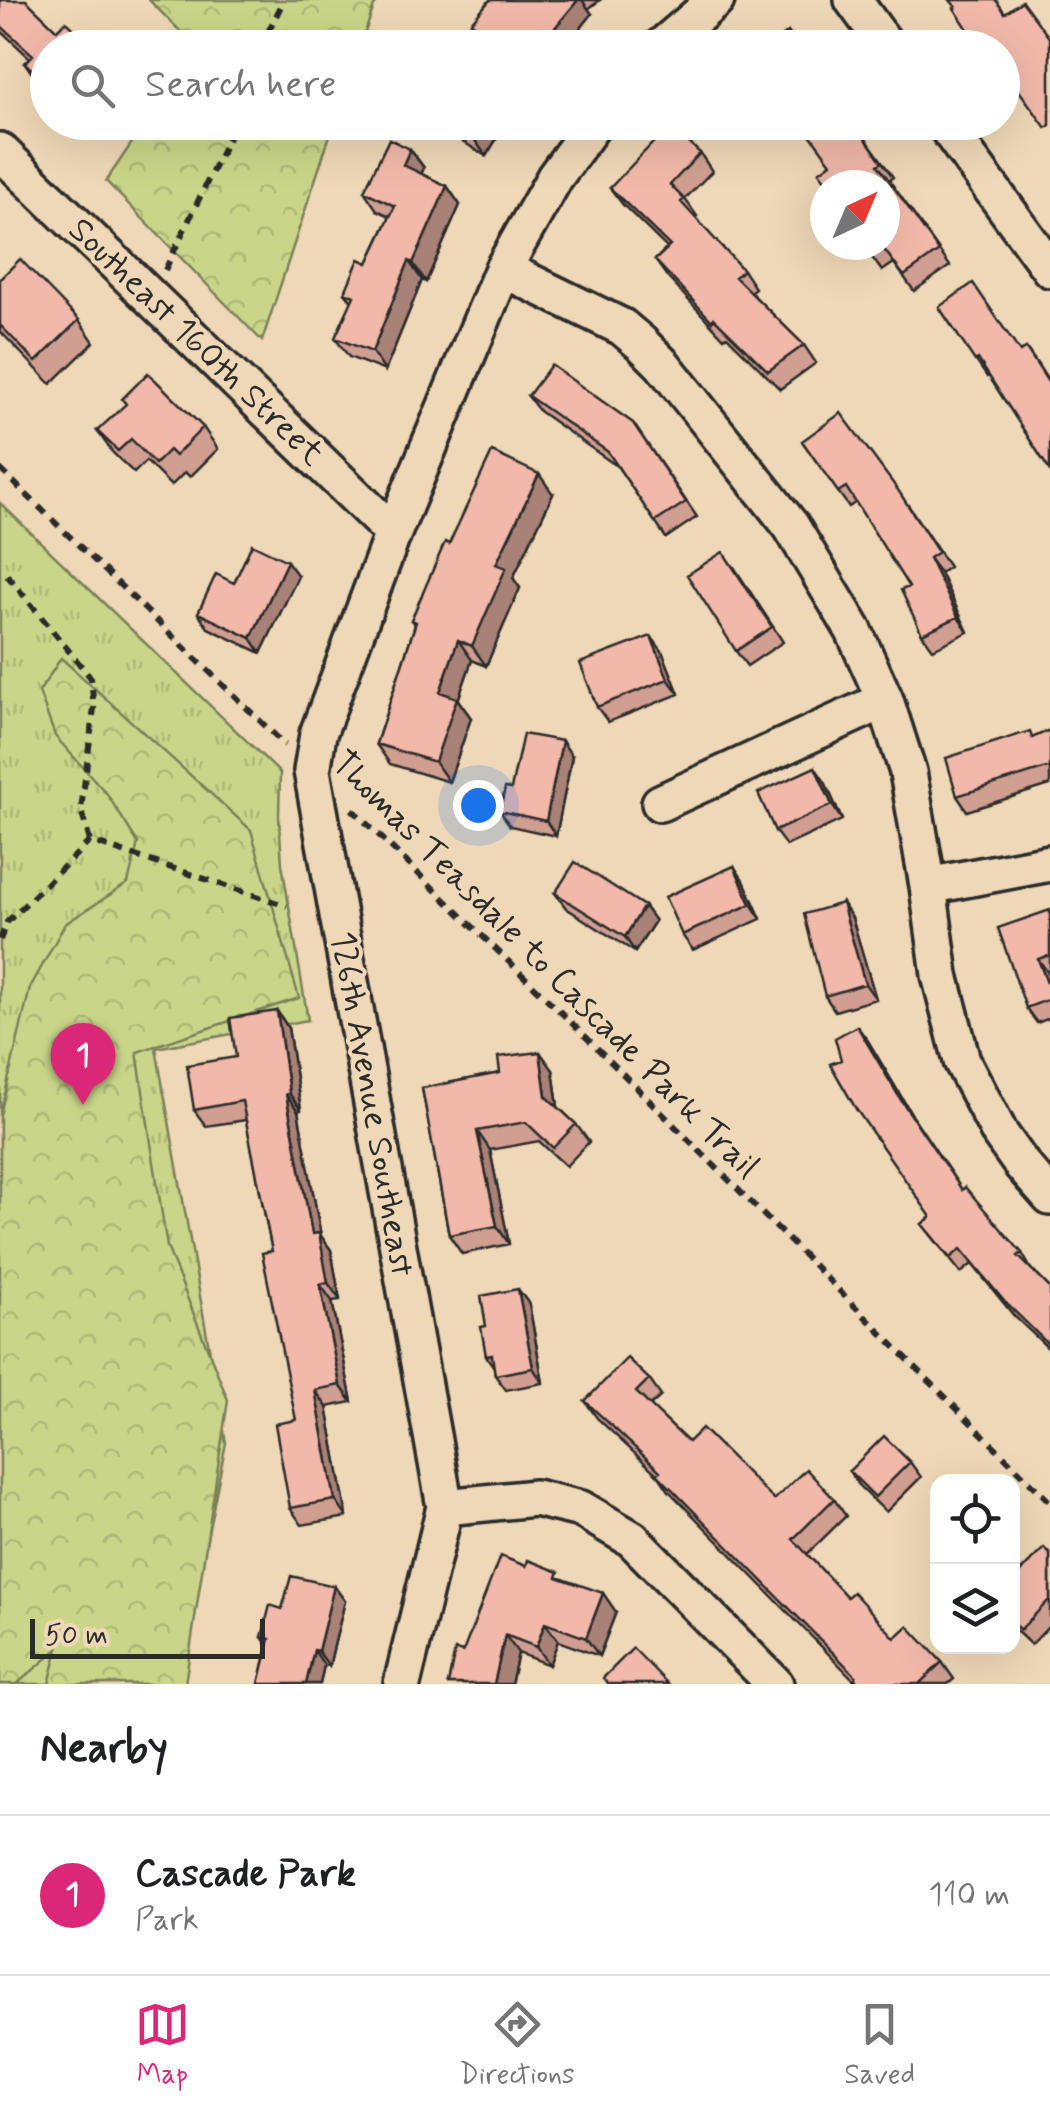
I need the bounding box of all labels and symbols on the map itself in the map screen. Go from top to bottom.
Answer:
north arrow [810,170,900,260]
street label: Southeast 160th Street [58,208,334,477]
street label: Thomas Teasdale to Cascade Park Trail [321,741,769,1189]
your location [453,780,504,831]
street label: 126th Avenue Southeast [319,928,425,1280]
pin: 1 [51,1022,116,1105]
scale bar [30,1614,265,1658]

